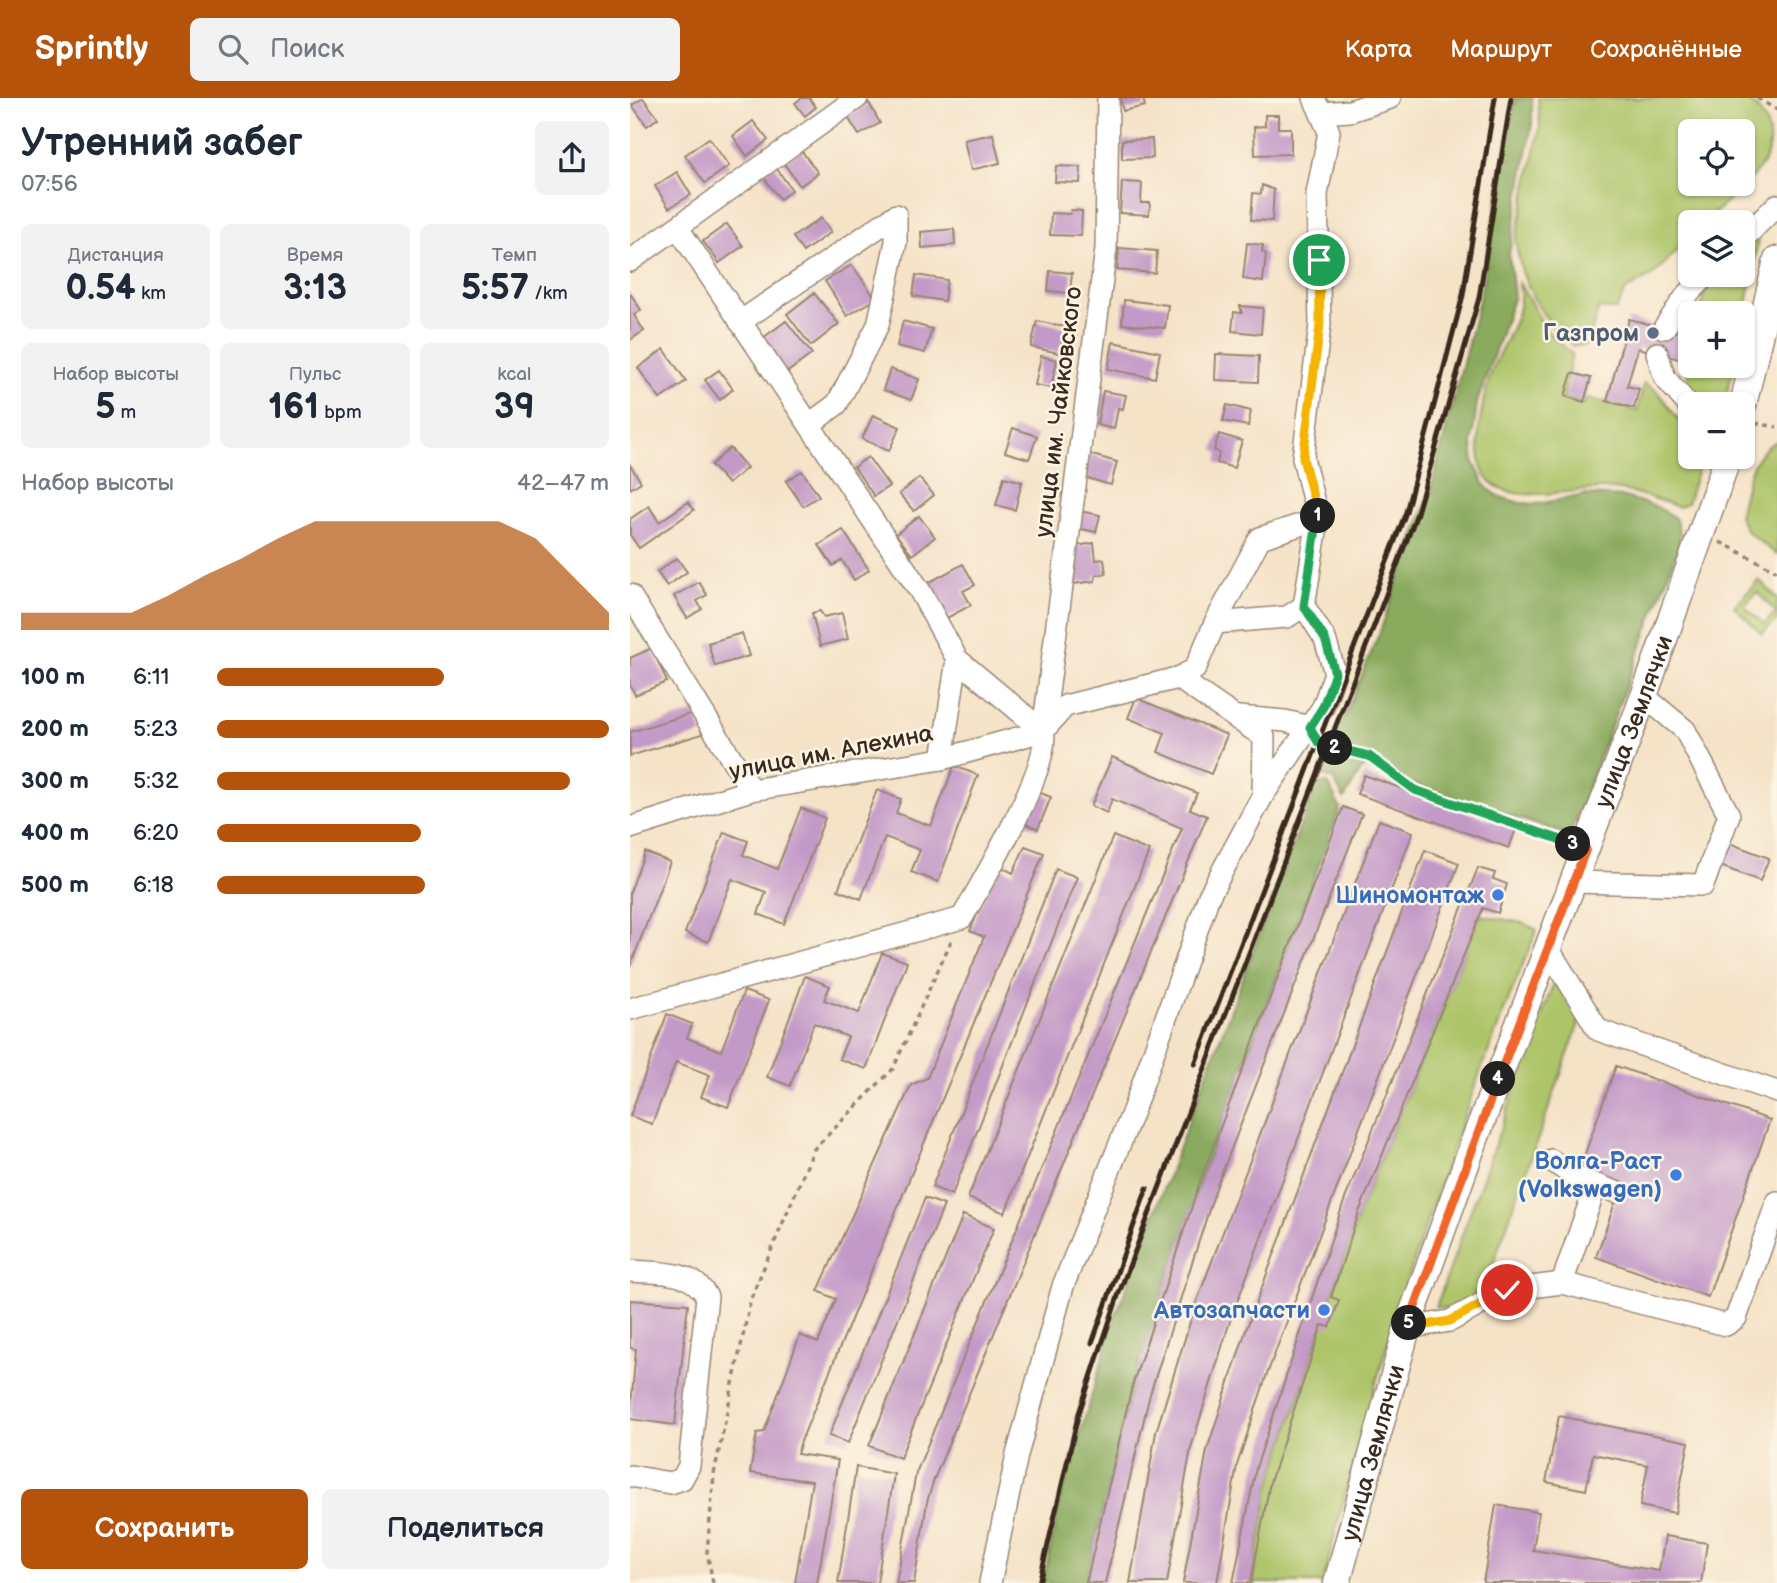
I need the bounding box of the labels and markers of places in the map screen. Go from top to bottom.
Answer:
pin [1289,230,1349,290]
place label: Газпром [1543,319,1639,348]
marker: Газпром [1645,325,1661,341]
pin: 1 [1300,498,1336,534]
pin: 2 [1318,730,1352,766]
pin: 3 [1556,826,1590,862]
place label: Шиномонтаж [1335,881,1484,910]
marker: Шиномонтаж [1490,887,1506,903]
pin: 4 [1480,1062,1516,1096]
place label: Волга-Раст (Volkswagen) [1518,1147,1663,1204]
marker: Волга-Раст (Volkswagen) [1668,1167,1684,1183]
pin [1477,1260,1537,1320]
place label: Автозапчасти [1153,1296,1310,1325]
marker: Автозапчасти [1316,1302,1332,1318]
pin: 5 [1392,1306,1426,1340]

